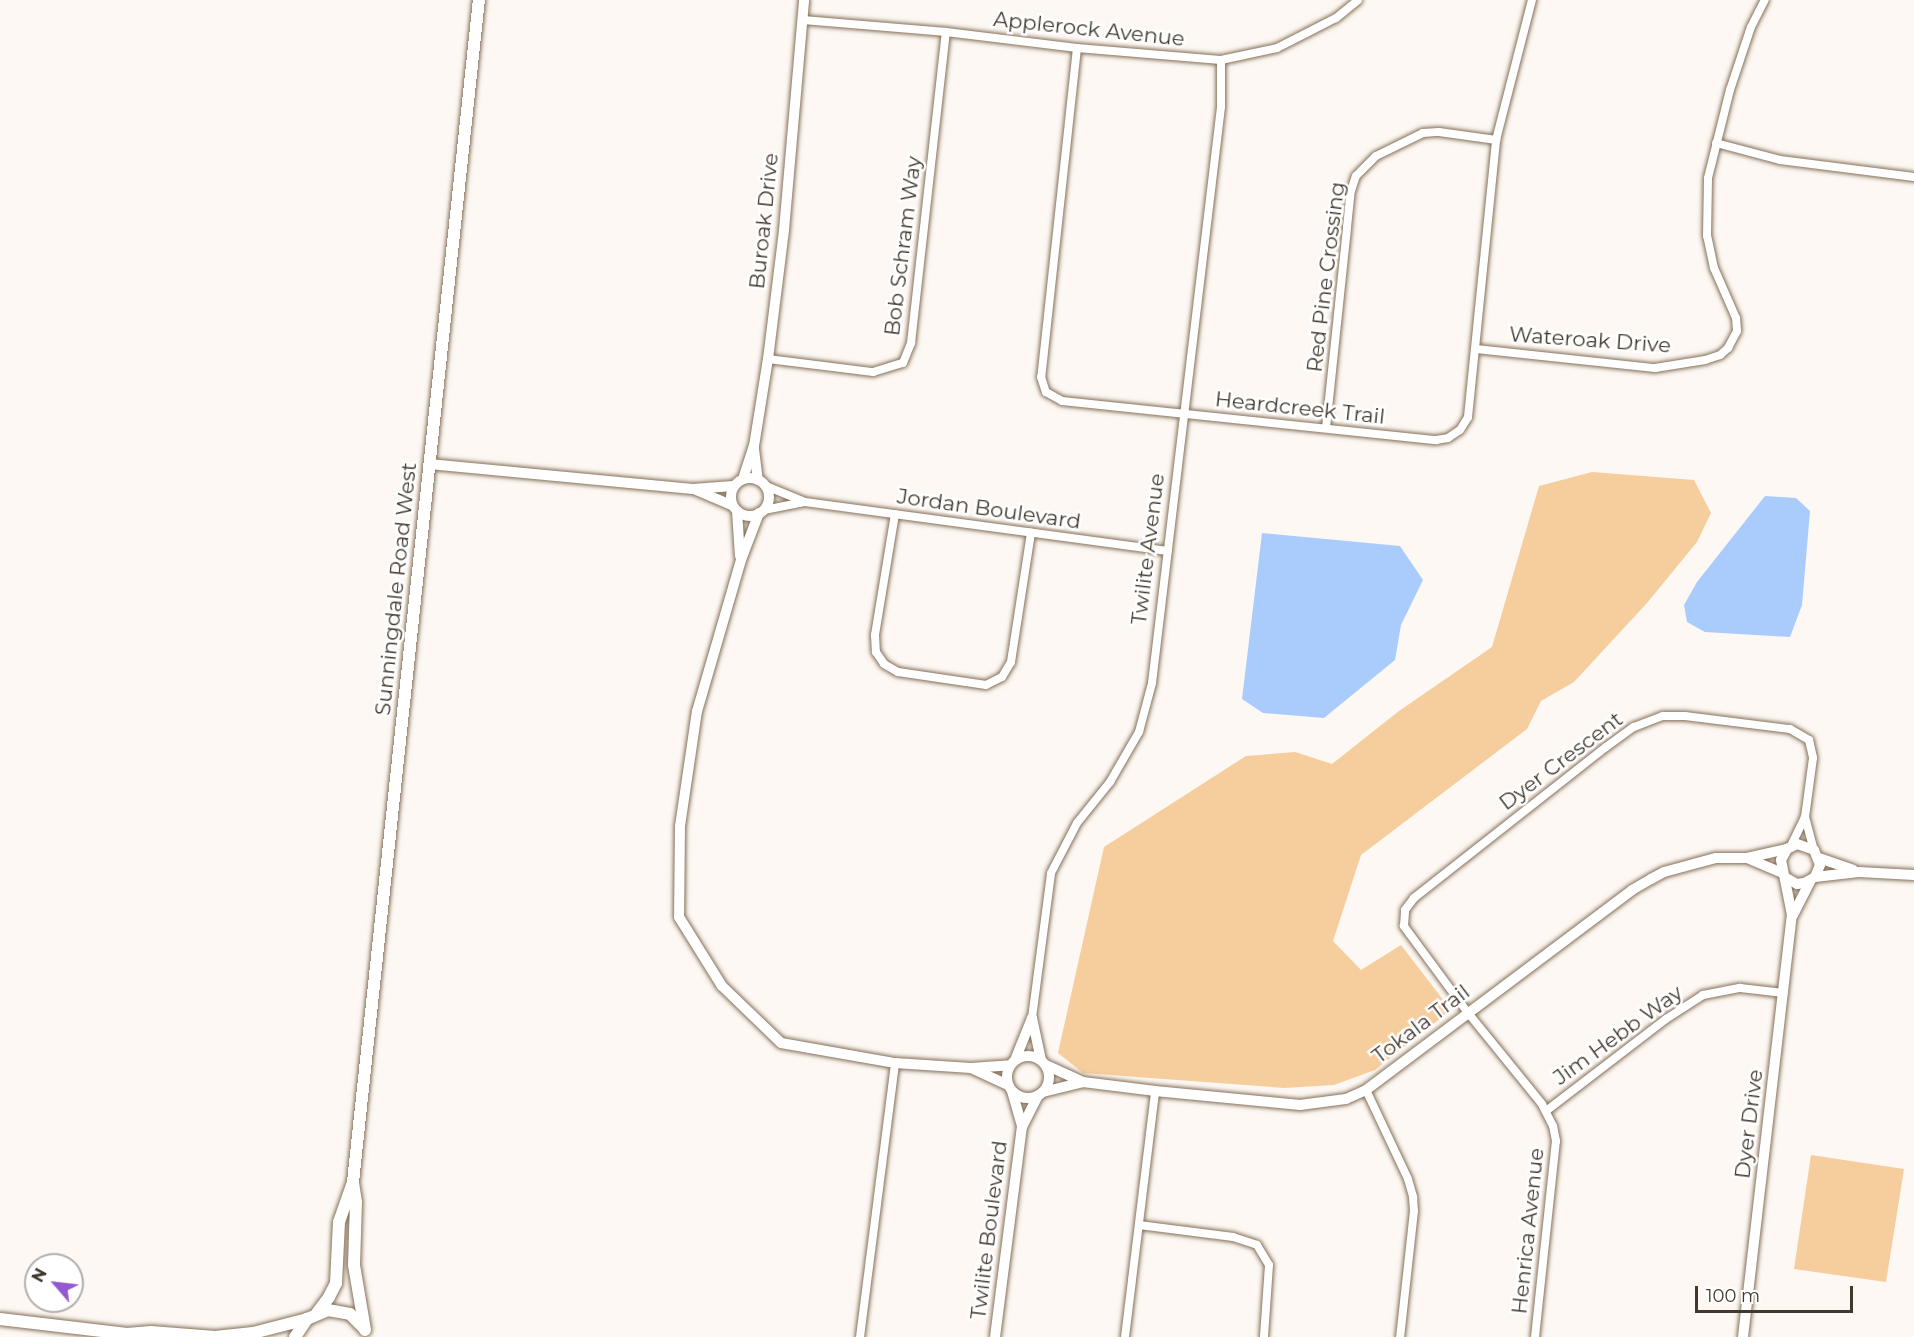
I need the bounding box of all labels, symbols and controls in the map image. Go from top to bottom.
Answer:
street label: Applerock Avenue [992,6,1186,52]
street label: Buroak Drive [744,152,784,290]
street label: Bob Schram Way [879,155,927,337]
street label: Red Pine Crossing [1302,180,1350,374]
street label: Wateroak Drive [1508,322,1672,358]
street label: Heardcreek Trail [1214,387,1386,429]
street label: Sunningdale Road West [370,461,422,717]
street label: Twilite Avenue [1126,472,1170,626]
street label: Jordan Boulevard [896,484,1082,534]
street label: Dyer Crescent [1494,706,1628,816]
street label: Tokala Trail [1367,979,1475,1069]
street label: Jim Hebb Way [1549,980,1687,1090]
street label: Dyer Drive [1730,1068,1768,1180]
street label: Twilite Boulevard [966,1139,1012,1321]
street label: Henrica Avenue [1507,1147,1549,1315]
north arrow [24,1253,84,1313]
text: N [28,1265,51,1285]
scale bar [1698,1274,1856,1312]
text: 100 m [1706,1285,1760,1307]

